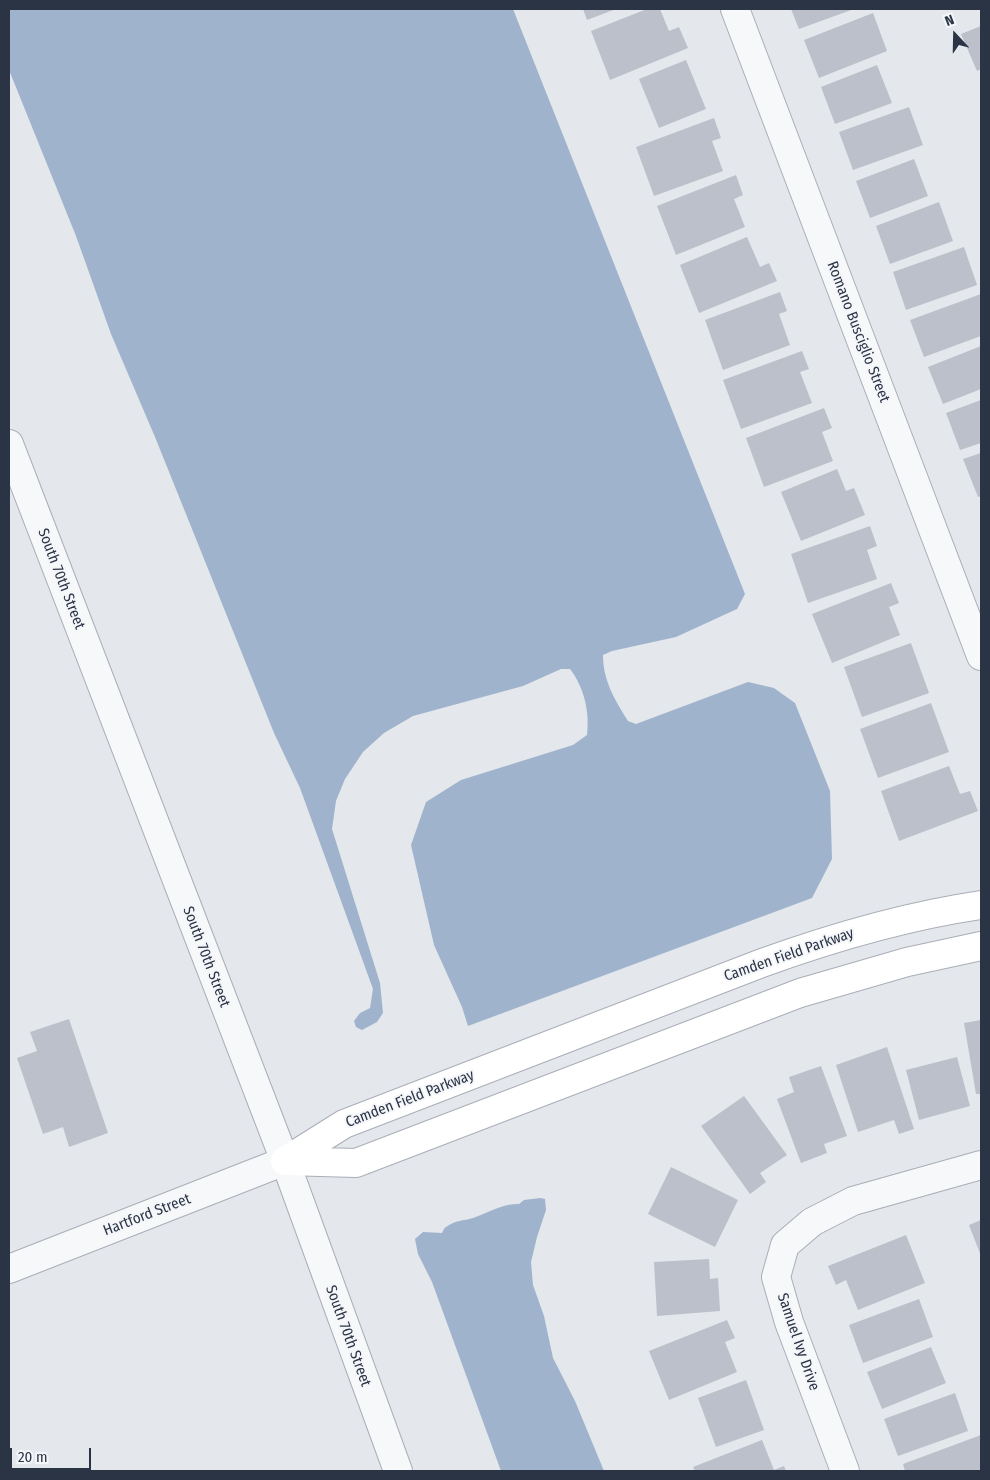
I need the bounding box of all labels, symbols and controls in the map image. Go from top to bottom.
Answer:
north arrow [930,10,980,60]
text: N [942,11,956,30]
street label: Romano Busciglio Street [823,259,893,405]
street label: South 70th Street [34,526,88,632]
street label: South 70th Street [179,904,233,1010]
street label: Camden Field Parkway [722,924,856,986]
street label: Camden Field Parkway [343,1066,477,1132]
street label: Hartford Street [101,1190,193,1240]
street label: South 70th Street [321,1283,375,1389]
street label: Samuel Ivy Drive [773,1291,823,1393]
scale bar [12,1438,94,1470]
text: 20 m [18,1448,48,1466]

